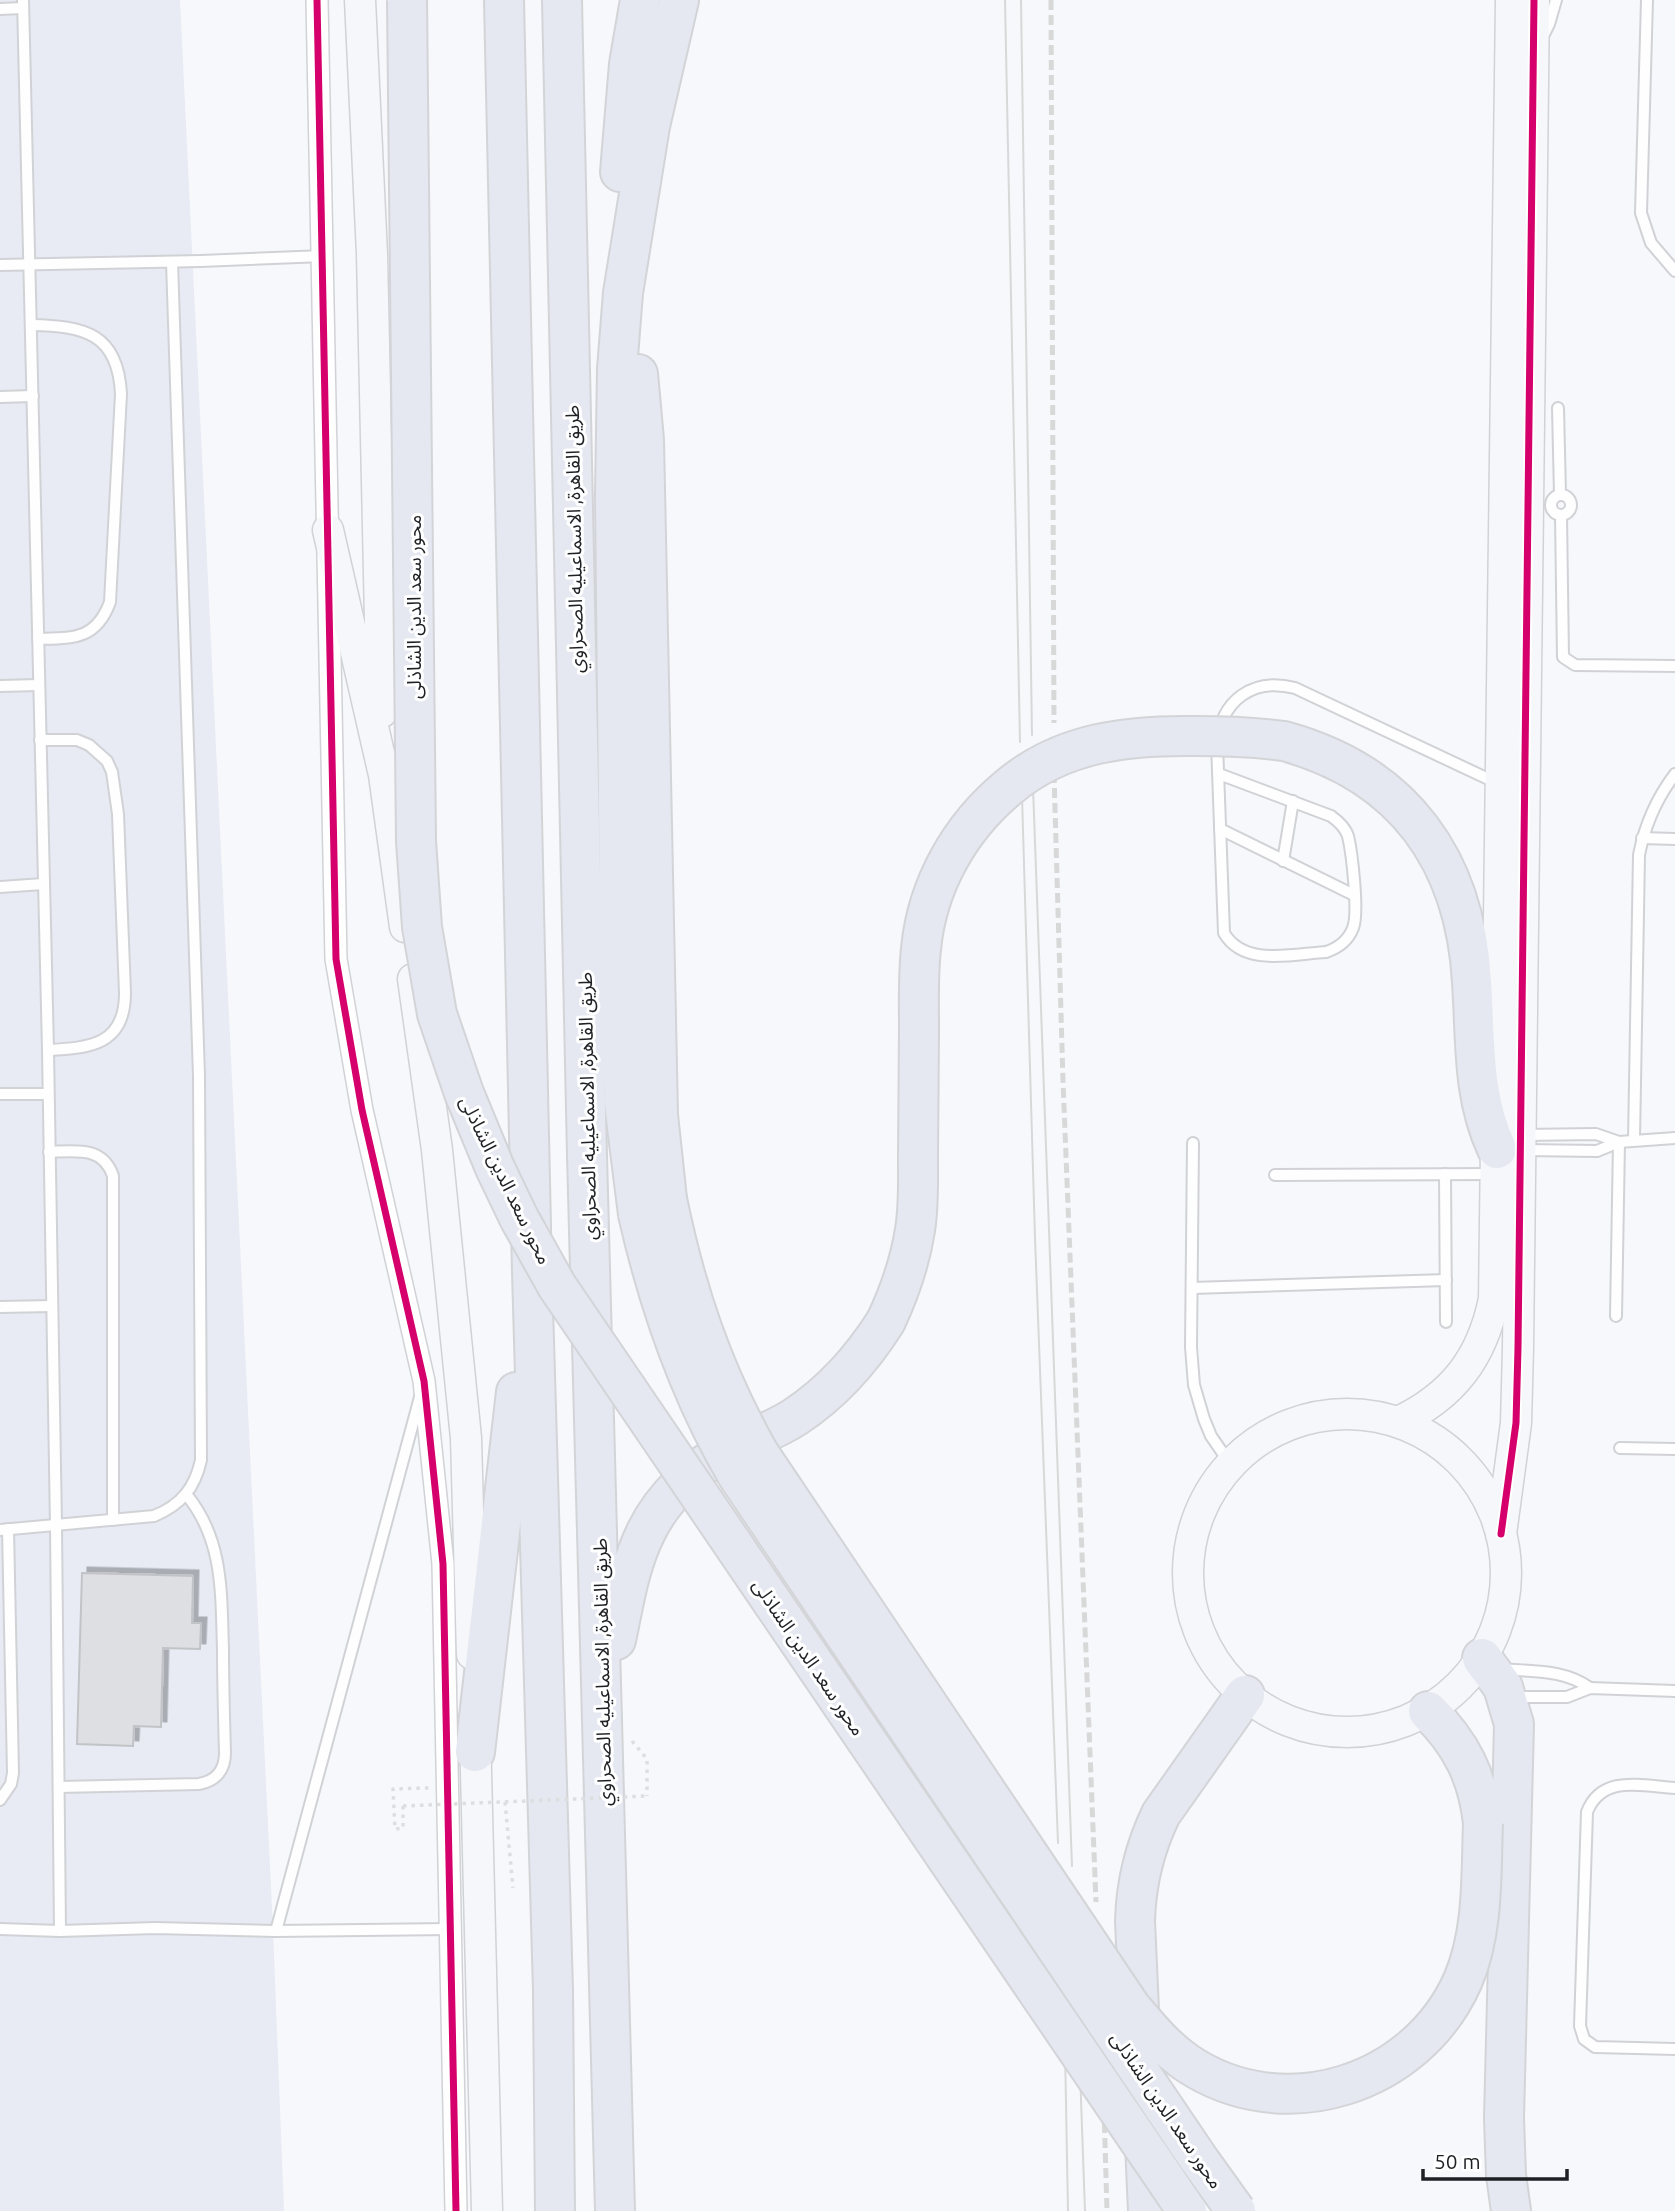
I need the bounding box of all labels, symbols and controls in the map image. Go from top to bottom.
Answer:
street label: طريق القاهرة, الاسماعيليه الصحراوي [561,405,592,673]
street label: محور سعد الدين الشاذلى [403,515,426,699]
street label: طريق القاهرة, الاسماعيليه الصحراوي [574,972,605,1240]
street label: محور سعد الدين الشاذلى [455,1092,556,1268]
street label: طريق القاهرة, الاسماعيليه الصحراوي [589,1538,620,1806]
street label: محور سعد الدين الشاذلى [748,1574,870,1740]
street label: محور سعد الدين الشاذلى [1106,2027,1228,2193]
scale bar [1423,2138,1566,2182]
text: 50 m [1434,2149,1481,2173]

